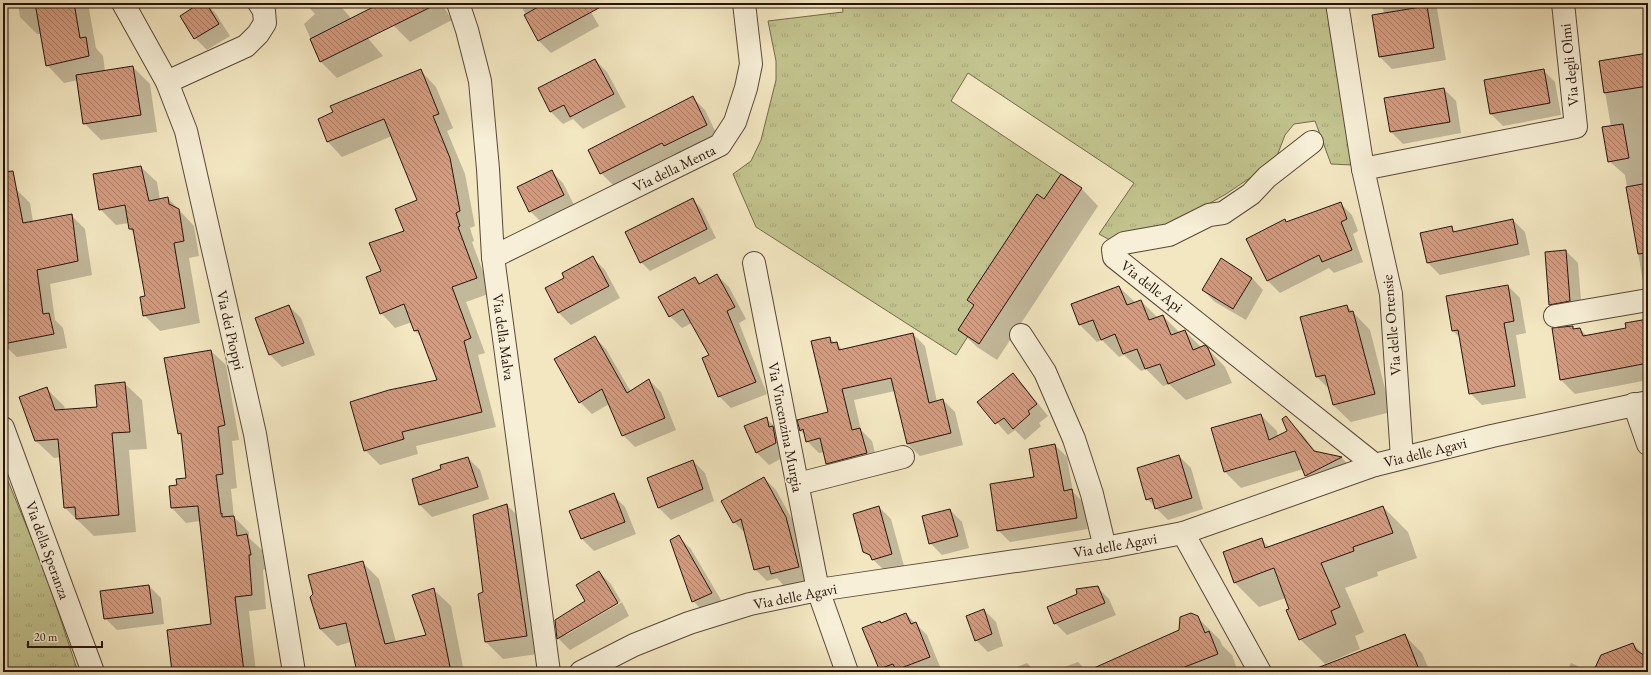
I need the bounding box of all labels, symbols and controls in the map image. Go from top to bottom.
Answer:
street label: Via degli Olmi [1555,22,1583,107]
street label: Via della Menta [630,140,719,196]
street label: Via delle Api [1117,256,1187,316]
street label: Via delle Ortensie [1377,274,1405,376]
street label: Via dei Pioppi [213,288,249,372]
street label: Via della Malva [489,293,519,382]
street label: Via Vincenzina Murgia [764,360,808,494]
street label: Via delle Agavi [1382,432,1469,471]
street label: Via della Speranza [21,498,75,602]
street label: Via delle Agavi [1072,528,1159,562]
street label: Via delle Agavi [752,579,839,613]
scale bar [28,623,102,649]
text: 20 m [34,629,58,645]

